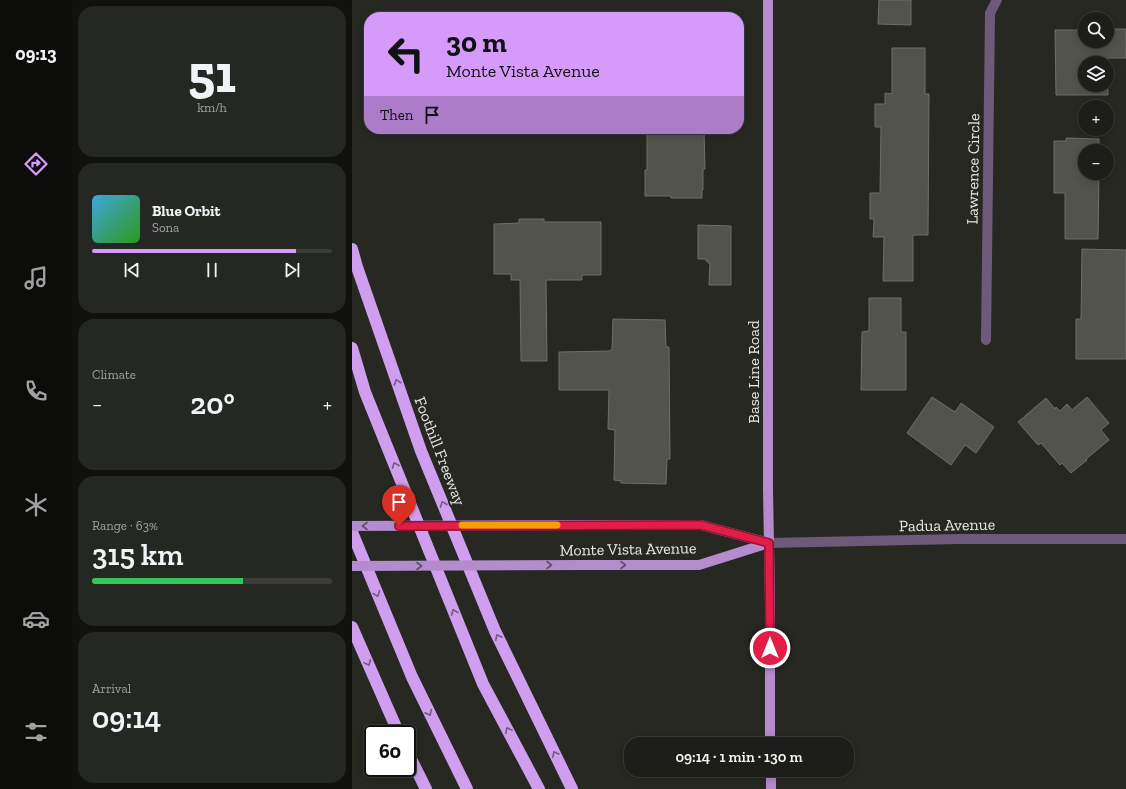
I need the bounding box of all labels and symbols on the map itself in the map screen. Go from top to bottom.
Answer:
street label: Lawrence Circle [963,113,983,225]
street label: Base Line Road [744,320,763,424]
one-way arrow [393,379,402,386]
street label: Foothill Freeway [411,394,470,509]
one-way arrow [391,462,399,469]
pin [382,485,416,526]
one-way arrow [440,501,448,509]
street label: Padua Avenue [899,515,995,535]
one-way arrow [362,522,368,530]
street label: Monte Vista Avenue [559,538,697,560]
one-way arrow [546,561,552,569]
one-way arrow [620,561,626,569]
one-way arrow [416,562,422,570]
one-way arrow [373,591,381,598]
one-way arrow [451,608,459,616]
position arrow [749,627,791,669]
one-way arrow [496,634,503,641]
one-way arrow [363,659,371,666]
one-way arrow [425,709,432,716]
speed limit sign: 60 [364,725,416,777]
one-way arrow [505,727,512,734]
one-way arrow [552,751,560,758]

